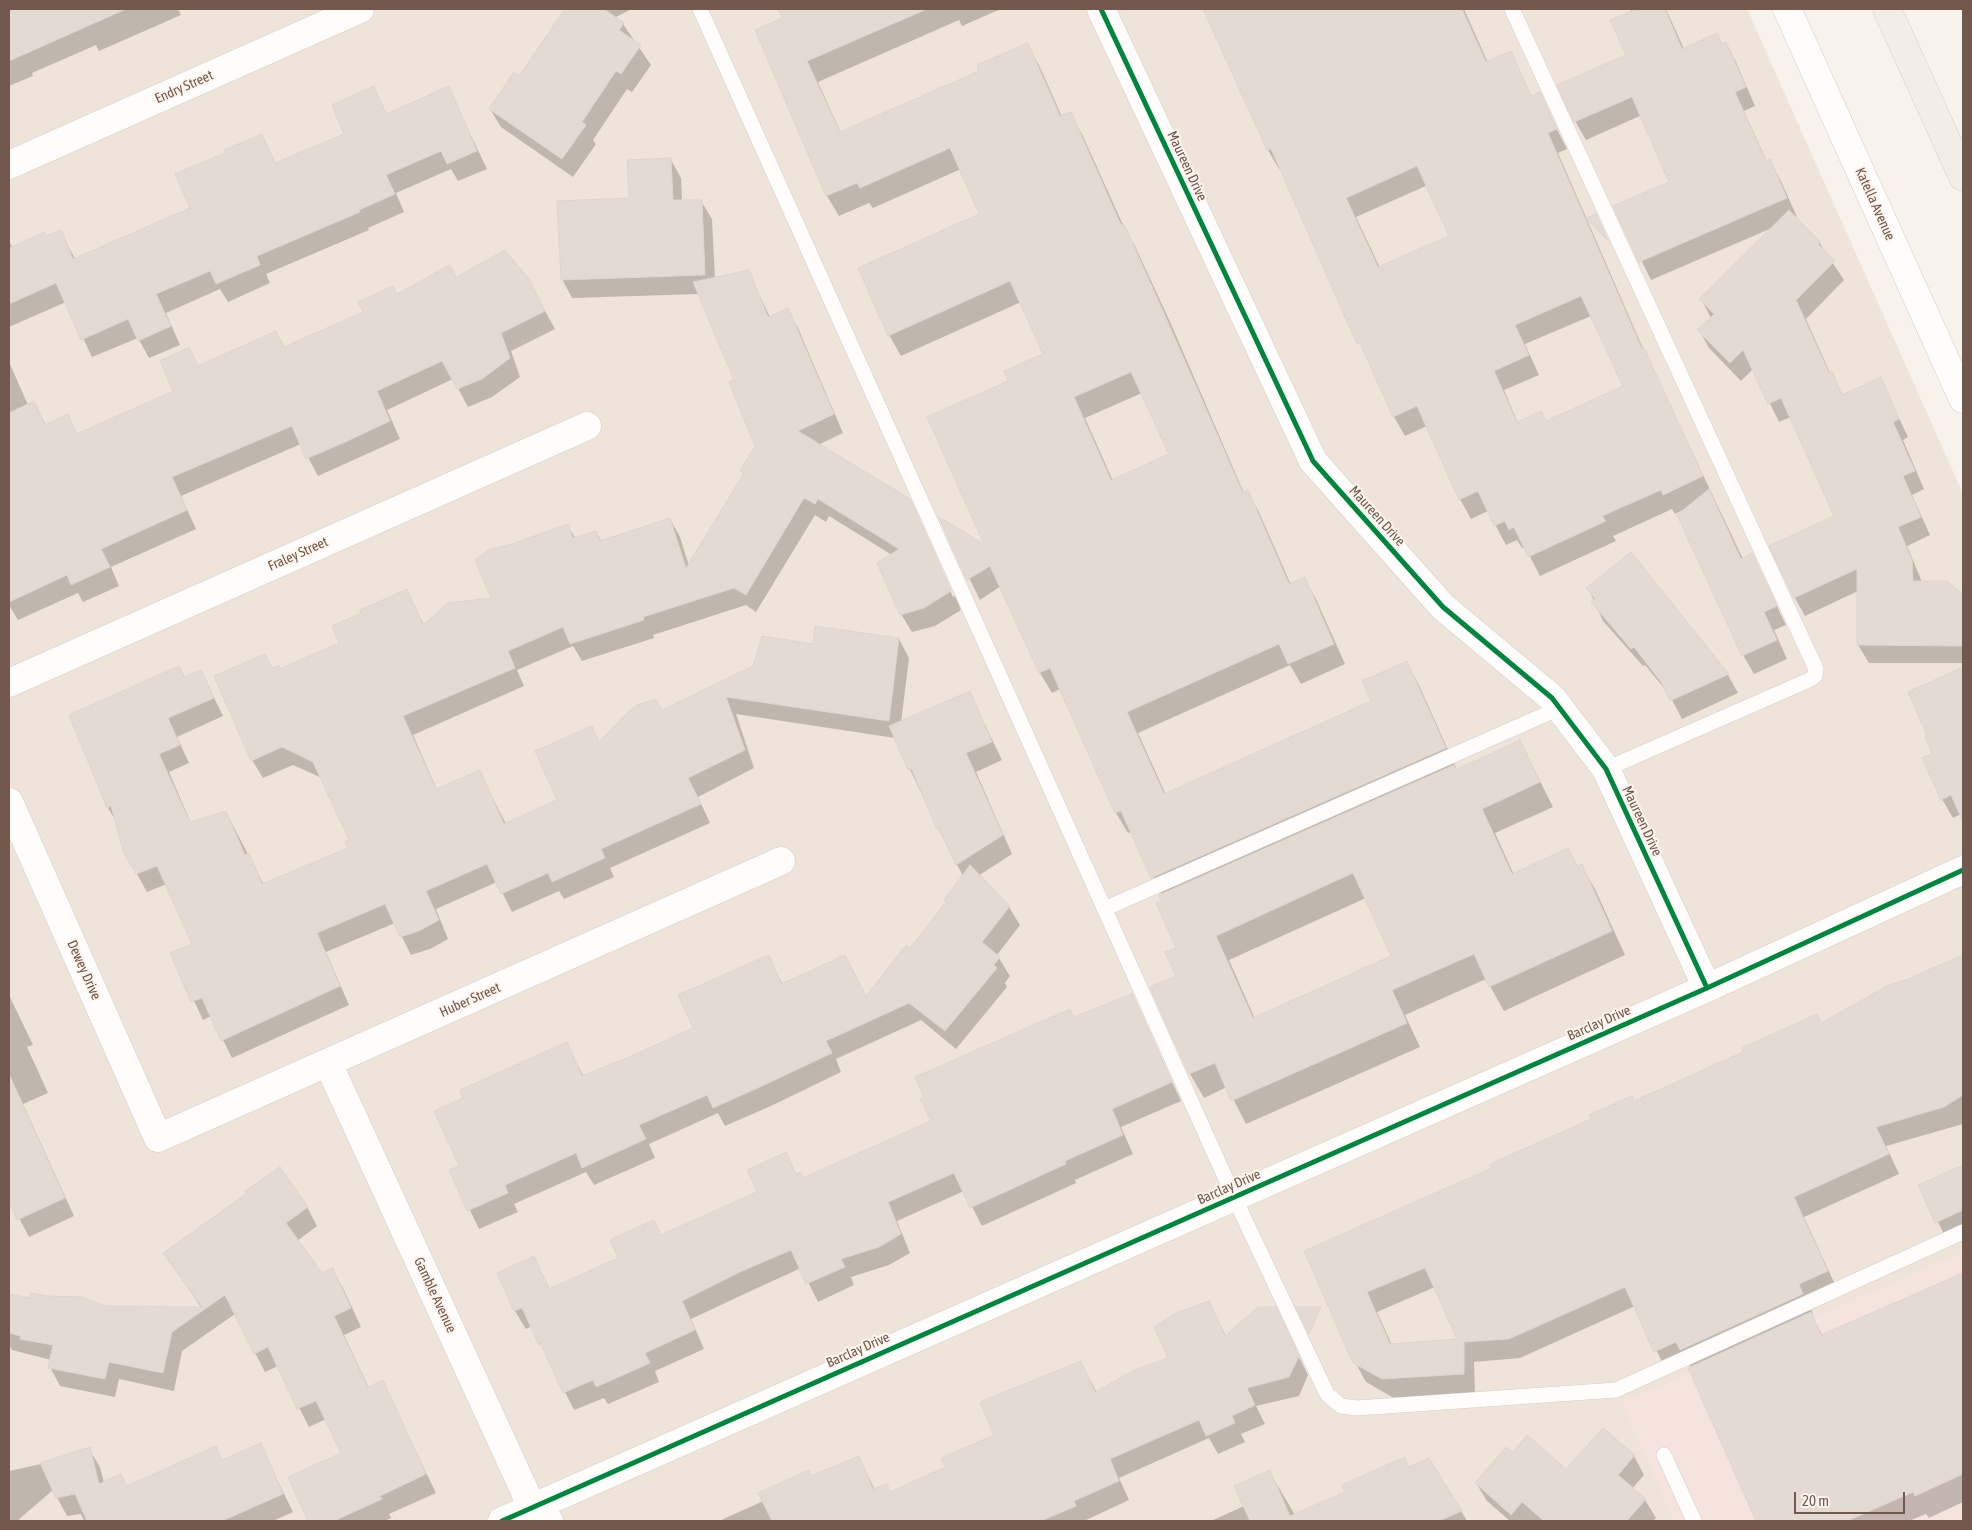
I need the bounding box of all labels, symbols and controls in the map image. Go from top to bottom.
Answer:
street label: Endry Street [152,67,216,107]
street label: Maureen Drive [1163,128,1211,204]
street label: Katella Avenue [1851,165,1899,243]
street label: Maureen Drive [1346,482,1408,550]
street label: Fraley Street [265,533,331,575]
street label: Maureen Drive [1618,783,1666,859]
street label: Dewey Drive [63,938,105,1002]
street label: Huber Street [437,979,503,1021]
street label: Barclay Drive [1565,1002,1633,1044]
street label: Barclay Drive [1195,1166,1263,1208]
street label: Gamble Avenue [410,1255,460,1335]
street label: Barclay Drive [824,1329,892,1371]
scale bar [1797,1482,1908,1514]
text: 20 m [1802,1492,1829,1509]

